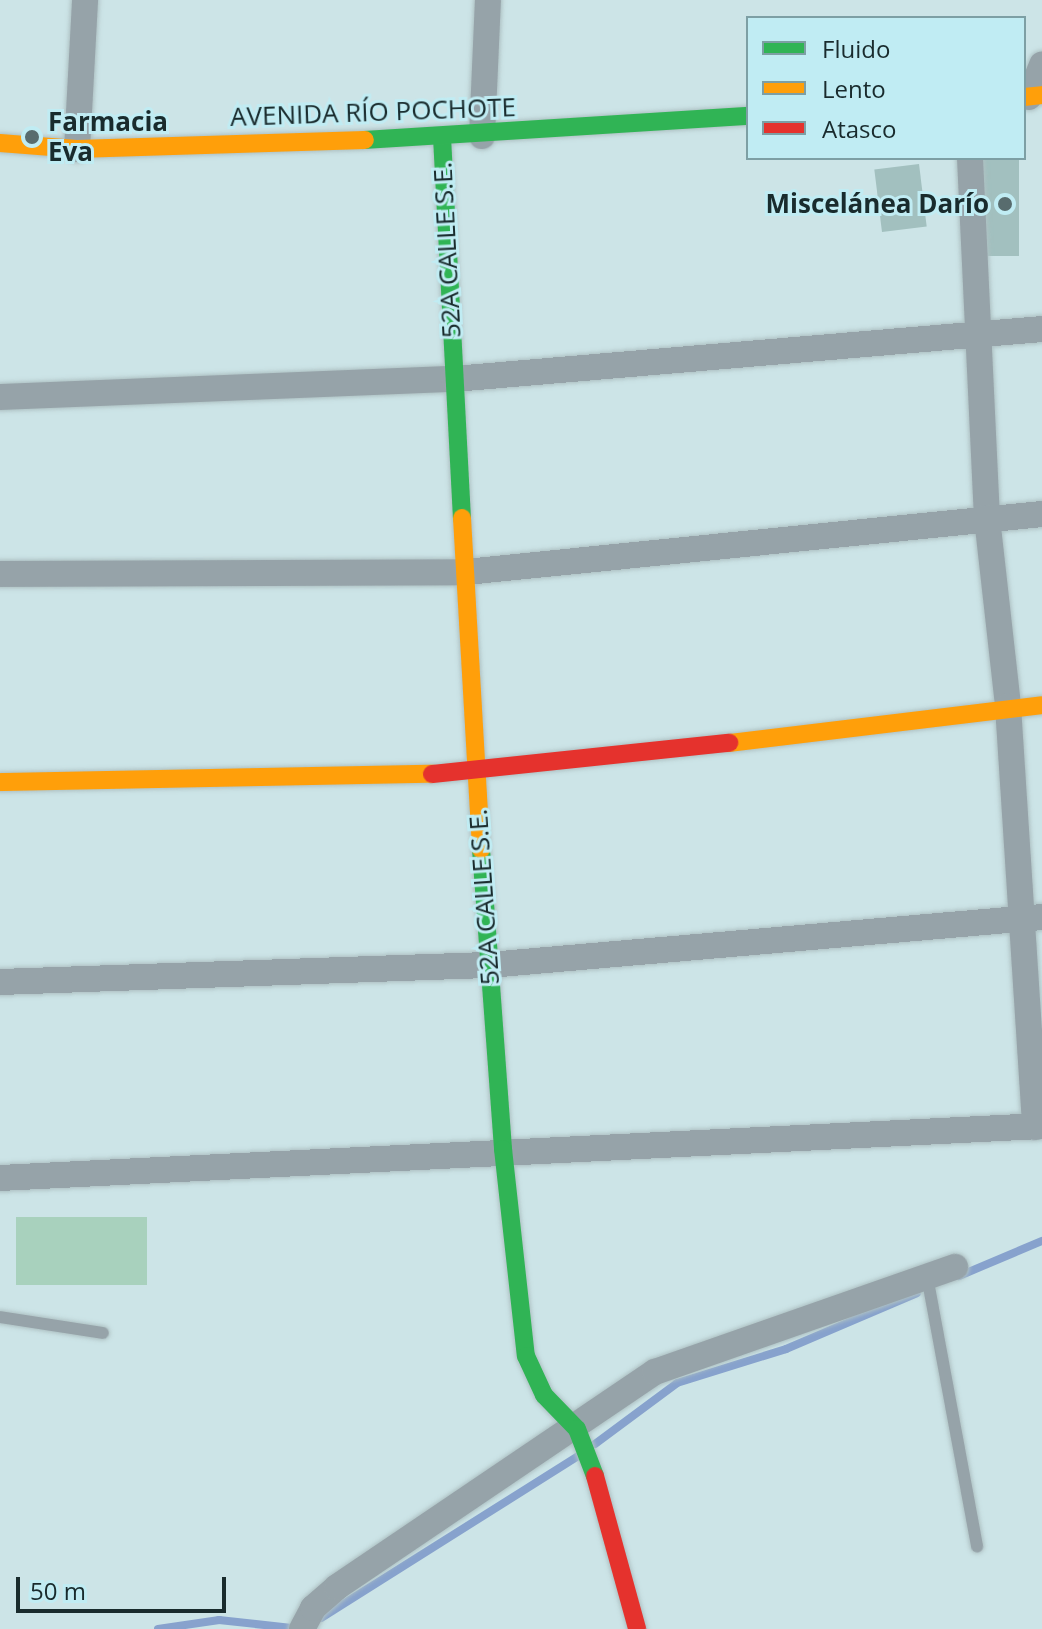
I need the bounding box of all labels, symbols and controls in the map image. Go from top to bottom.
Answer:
legend [746,16,1026,160]
text: Fluido [822,32,890,65]
text: Lento [822,72,886,105]
street label: AVENIDA RÍO POCHOTE [230,91,516,133]
place label: Farmacia Eva [48,106,168,168]
text: Atasco [822,112,896,145]
marker: Farmacia Eva [23,128,41,146]
street label: 52A CALLE S.E. [427,161,467,339]
place label: Miscelánea Darío [766,188,989,220]
marker: Miscelánea Darío [996,195,1014,213]
street label: 52A CALLE S.E. [462,808,506,986]
scale bar [20,1561,230,1611]
text: 50 m [30,1574,86,1607]

